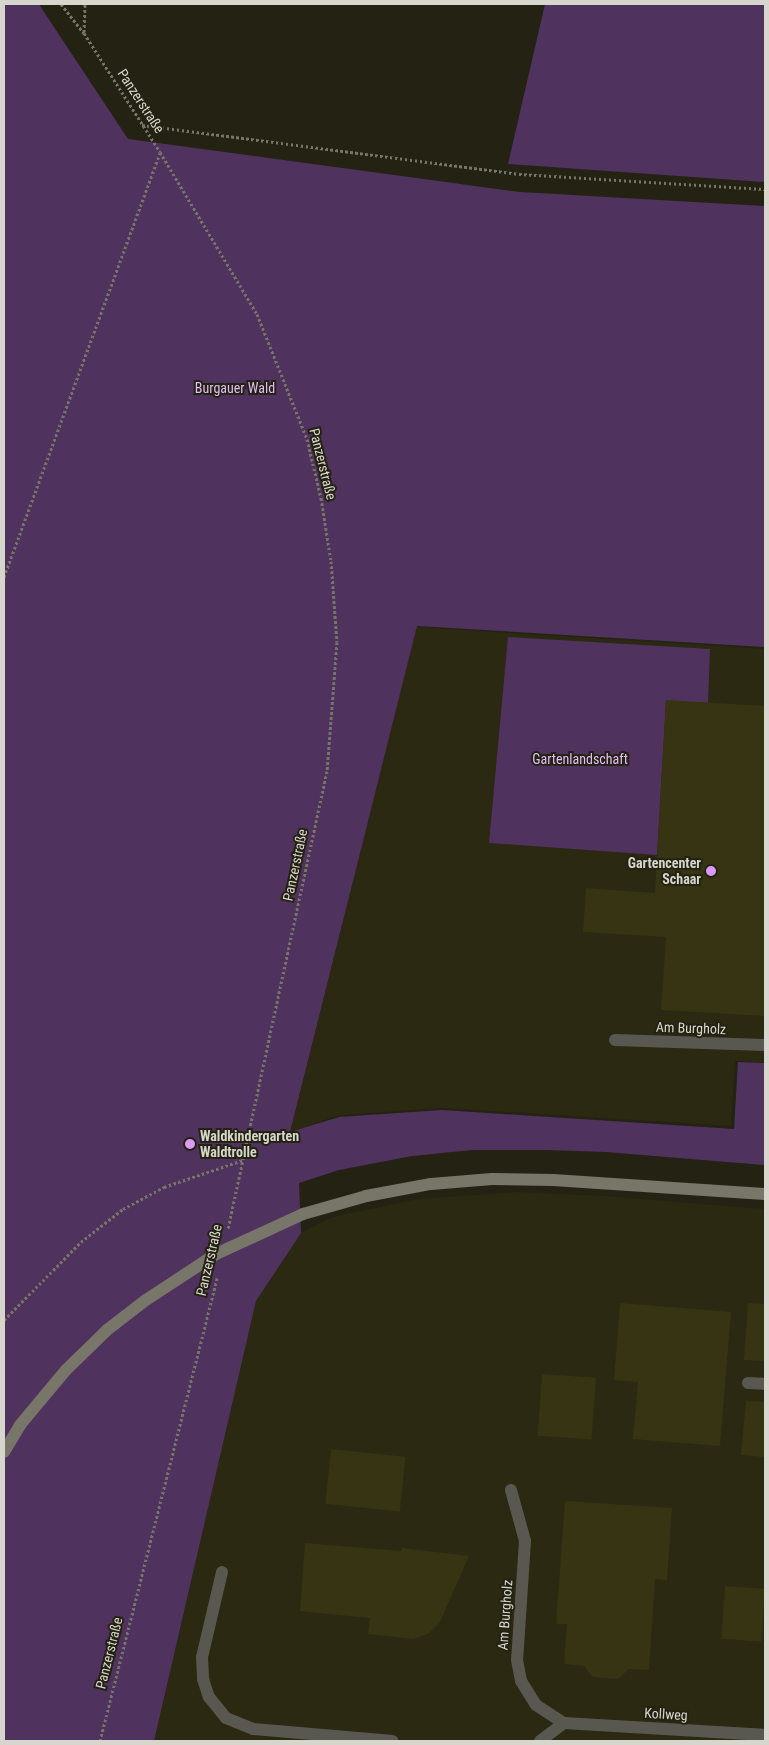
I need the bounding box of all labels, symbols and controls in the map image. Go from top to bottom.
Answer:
street label: Panzerstraße [114,66,168,136]
park label: Burgauer Wald [195,380,275,396]
street label: Panzerstraße [306,426,340,502]
park label: Gartenlandschaft [532,751,628,767]
street label: Panzerstraße [279,827,311,903]
place label: Gartencenter Schaar [628,855,701,888]
marker: Gartencenter Schaar [705,865,717,877]
street label: Am Burgholz [656,1018,726,1038]
place label: Waldkindergarten Waldtrolle [200,1128,299,1160]
marker: Waldkindergarten Waldtrolle [184,1138,196,1150]
street label: Panzerstraße [193,1222,225,1298]
street label: Am Burgholz [494,1579,516,1651]
street label: Panzerstraße [92,1615,126,1691]
street label: Kollweg [644,1704,688,1724]

